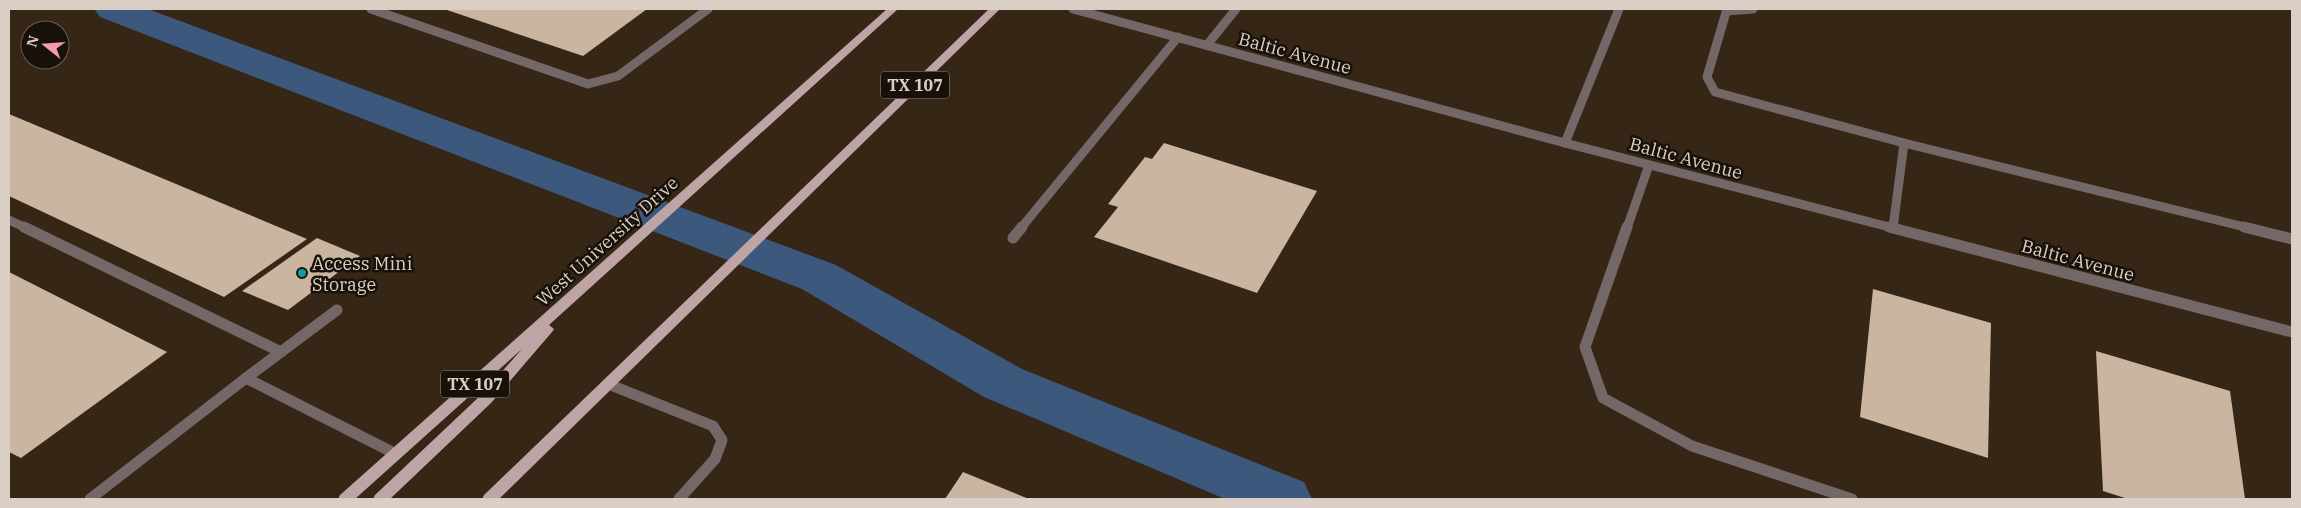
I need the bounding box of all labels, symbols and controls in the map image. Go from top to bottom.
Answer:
north arrow [20,20,70,70]
street label: Baltic Avenue [1236,27,1354,79]
text: N [22,33,43,49]
road number: TX 107 [881,72,949,98]
street label: Baltic Avenue [1627,132,1745,184]
street label: West University Drive [531,171,683,311]
street label: Baltic Avenue [2019,234,2137,286]
place label: Access Mini Storage [312,252,413,296]
marker: Access Mini Storage [296,267,308,279]
road number: TX 107 [441,370,509,398]

